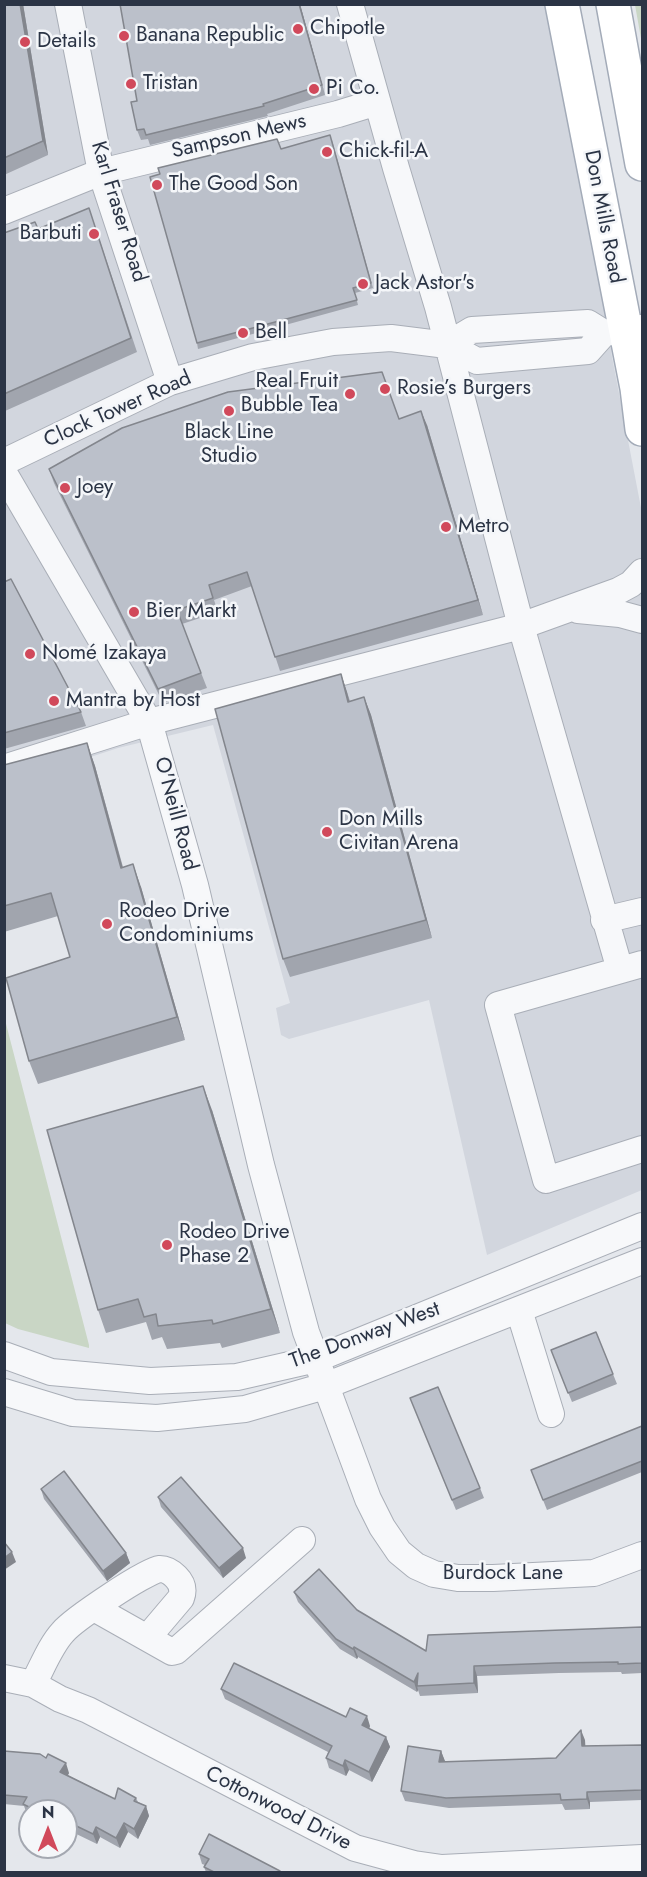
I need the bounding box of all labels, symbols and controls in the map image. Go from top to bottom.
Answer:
place label: Chipotle [310,16,385,42]
marker: Chipotle [291,22,305,36]
place label: Banana Republic [136,23,284,49]
place label: Details [37,29,96,55]
marker: Banana Republic [117,29,131,43]
marker: Details [18,35,32,49]
place label: Tristan [143,71,198,97]
place label: Pi Co. [326,76,380,102]
marker: Tristan [124,77,138,91]
marker: Pi Co. [307,82,321,96]
street label: Sampson Mews [169,109,309,165]
street label: Karl Fraser Road [85,139,151,285]
place label: Chick-fil-A [339,139,428,165]
marker: Chick-fil-A [320,145,334,159]
street label: Don Mills Road [578,148,628,286]
place label: The Good Son [169,172,298,198]
marker: The Good Son [150,178,164,192]
place label: Barbuti [19,221,82,247]
marker: Barbuti [87,227,101,241]
place label: Jack Astor's [375,271,474,297]
marker: Jack Astor's [356,277,370,291]
place label: Bell [255,320,287,346]
marker: Bell [236,326,250,340]
street label: Clock Tower Road [40,366,196,454]
place label: Real Fruit Bubble Tea [241,369,338,419]
place label: Rosie’s Burgers [397,376,531,402]
marker: Rosie’s Burgers [378,382,392,396]
marker: Real Fruit Bubble Tea [343,387,357,401]
marker: Black Line Studio [222,404,236,418]
place label: Black Line Studio [185,420,273,470]
place label: Joey [77,475,113,501]
marker: Joey [58,481,72,495]
place label: Metro [458,514,509,540]
marker: Metro [439,520,453,534]
place label: Bier Markt [146,599,236,625]
marker: Bier Markt [127,605,141,619]
place label: Nomé Izakaya [42,641,167,667]
marker: Nomé Izakaya [23,647,37,661]
place label: Mantra by Host [66,688,200,714]
marker: Mantra by Host [47,694,61,708]
street label: O'Neill Road [148,755,202,873]
place label: Don Mills Civitan Arena [339,807,459,857]
marker: Don Mills Civitan Arena [320,825,334,839]
place label: Rodeo Drive Condominiums [119,899,254,949]
marker: Rodeo Drive Condominiums [100,917,114,931]
place label: Rodeo Drive Phase 2 [179,1220,289,1270]
marker: Rodeo Drive Phase 2 [160,1238,174,1252]
street label: The Donway West [287,1297,443,1375]
street label: Burdock Lane [443,1561,563,1587]
street label: Cottonwood Drive [201,1761,355,1857]
north arrow [18,1799,78,1859]
text: N [42,1801,54,1824]

